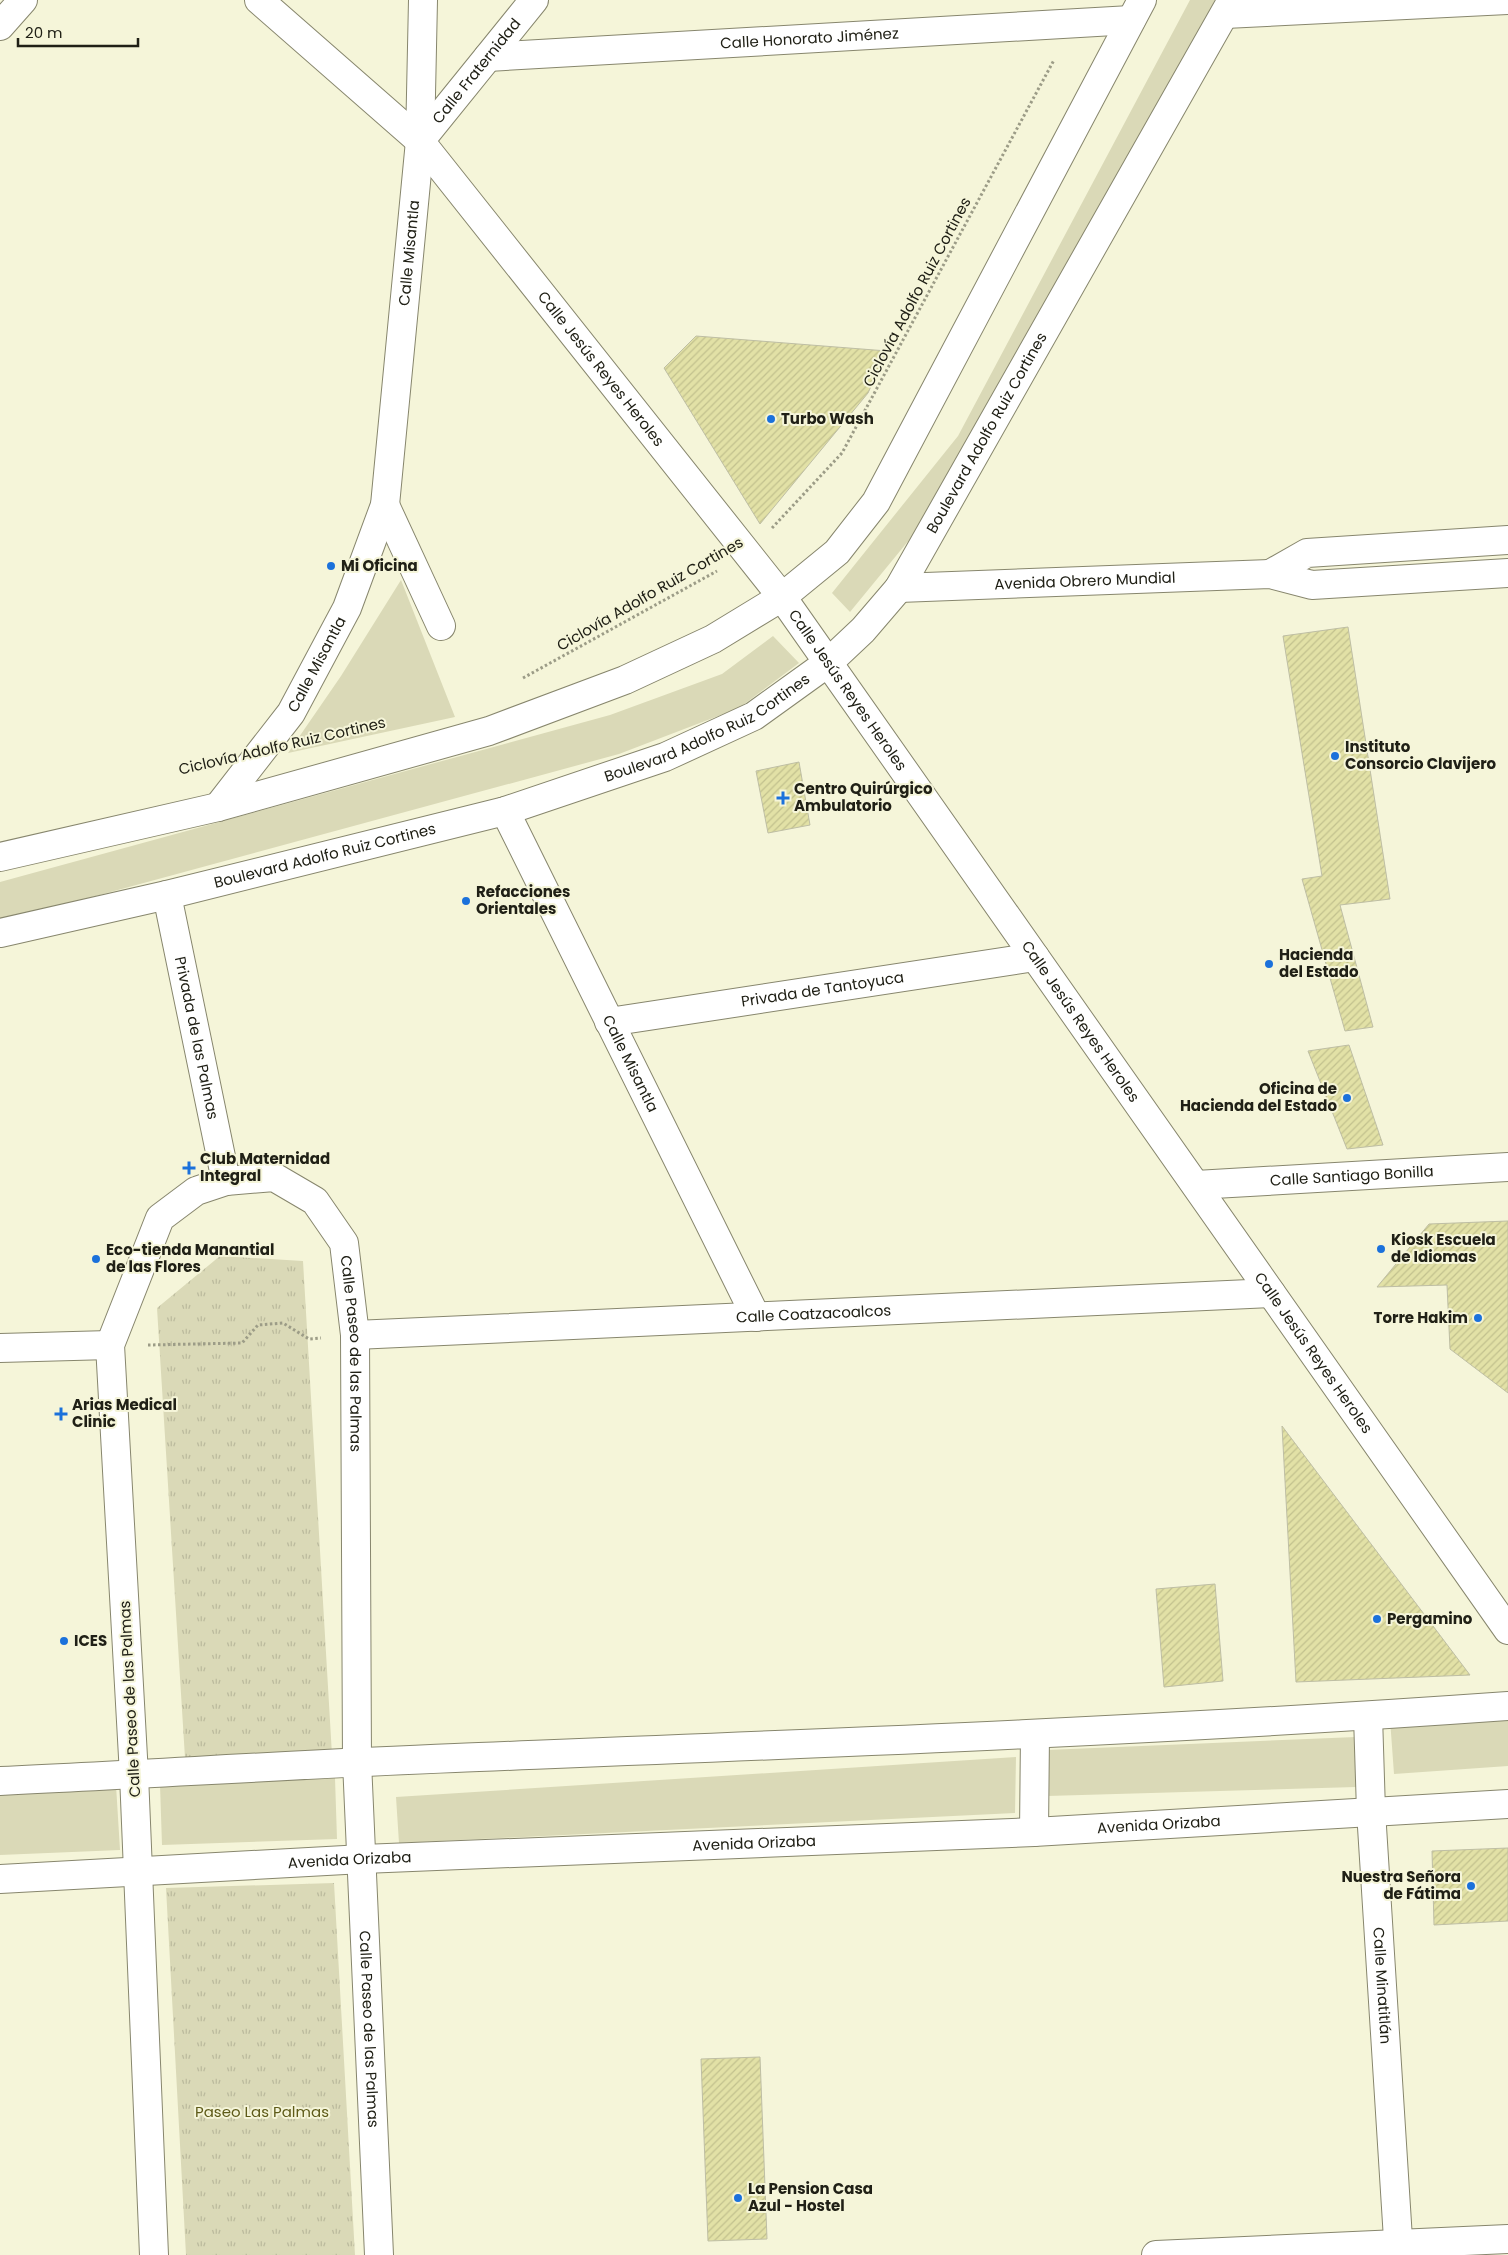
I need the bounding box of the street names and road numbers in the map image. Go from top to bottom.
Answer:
street label: Calle Fraternidad [427,14,525,128]
street label: Calle Honorato Jiménez [720,22,899,54]
street label: Ciclovía Adolfo Ruiz Cortines [858,193,976,390]
street label: Calle Misantla [393,199,424,307]
street label: Calle Jesús Reyes Heroles [533,287,670,451]
street label: Boulevard Adolfo Ruiz Cortines [921,328,1052,537]
street label: Ciclovía Adolfo Ruiz Cortines [553,531,747,656]
street label: Avenida Obrero Mundial [994,567,1176,594]
street label: Calle Jesús Reyes Heroles [784,605,912,775]
street label: Calle Misantla [282,613,351,716]
street label: Boulevard Adolfo Ruiz Cortines [601,668,814,787]
street label: Ciclovía Adolfo Ruiz Cortines [176,711,388,780]
street label: Boulevard Adolfo Ruiz Cortines [212,818,438,893]
street label: Calle Jesús Reyes Heroles [1017,936,1145,1106]
street label: Privada de las Palmas [170,954,224,1121]
street label: Privada de Tantoyuca [740,966,905,1012]
street label: Calle Misantla [598,1011,664,1116]
street label: Calle Santiago Bonilla [1269,1160,1434,1191]
street label: Calle Paseo de las Palmas [336,1254,367,1452]
street label: Calle Jesús Reyes Heroles [1250,1268,1378,1438]
street label: Calle Coatzacoalcos [735,1299,892,1328]
street label: Calle Paseo de las Palmas [114,1600,145,1798]
street label: Avenida Orizaba [1096,1810,1221,1838]
street label: Avenida Orizaba [692,1830,816,1856]
street label: Avenida Orizaba [287,1846,412,1873]
street label: Calle Minatitlán [1368,1927,1397,2045]
street label: Calle Paseo de las Palmas [355,1930,384,2128]

